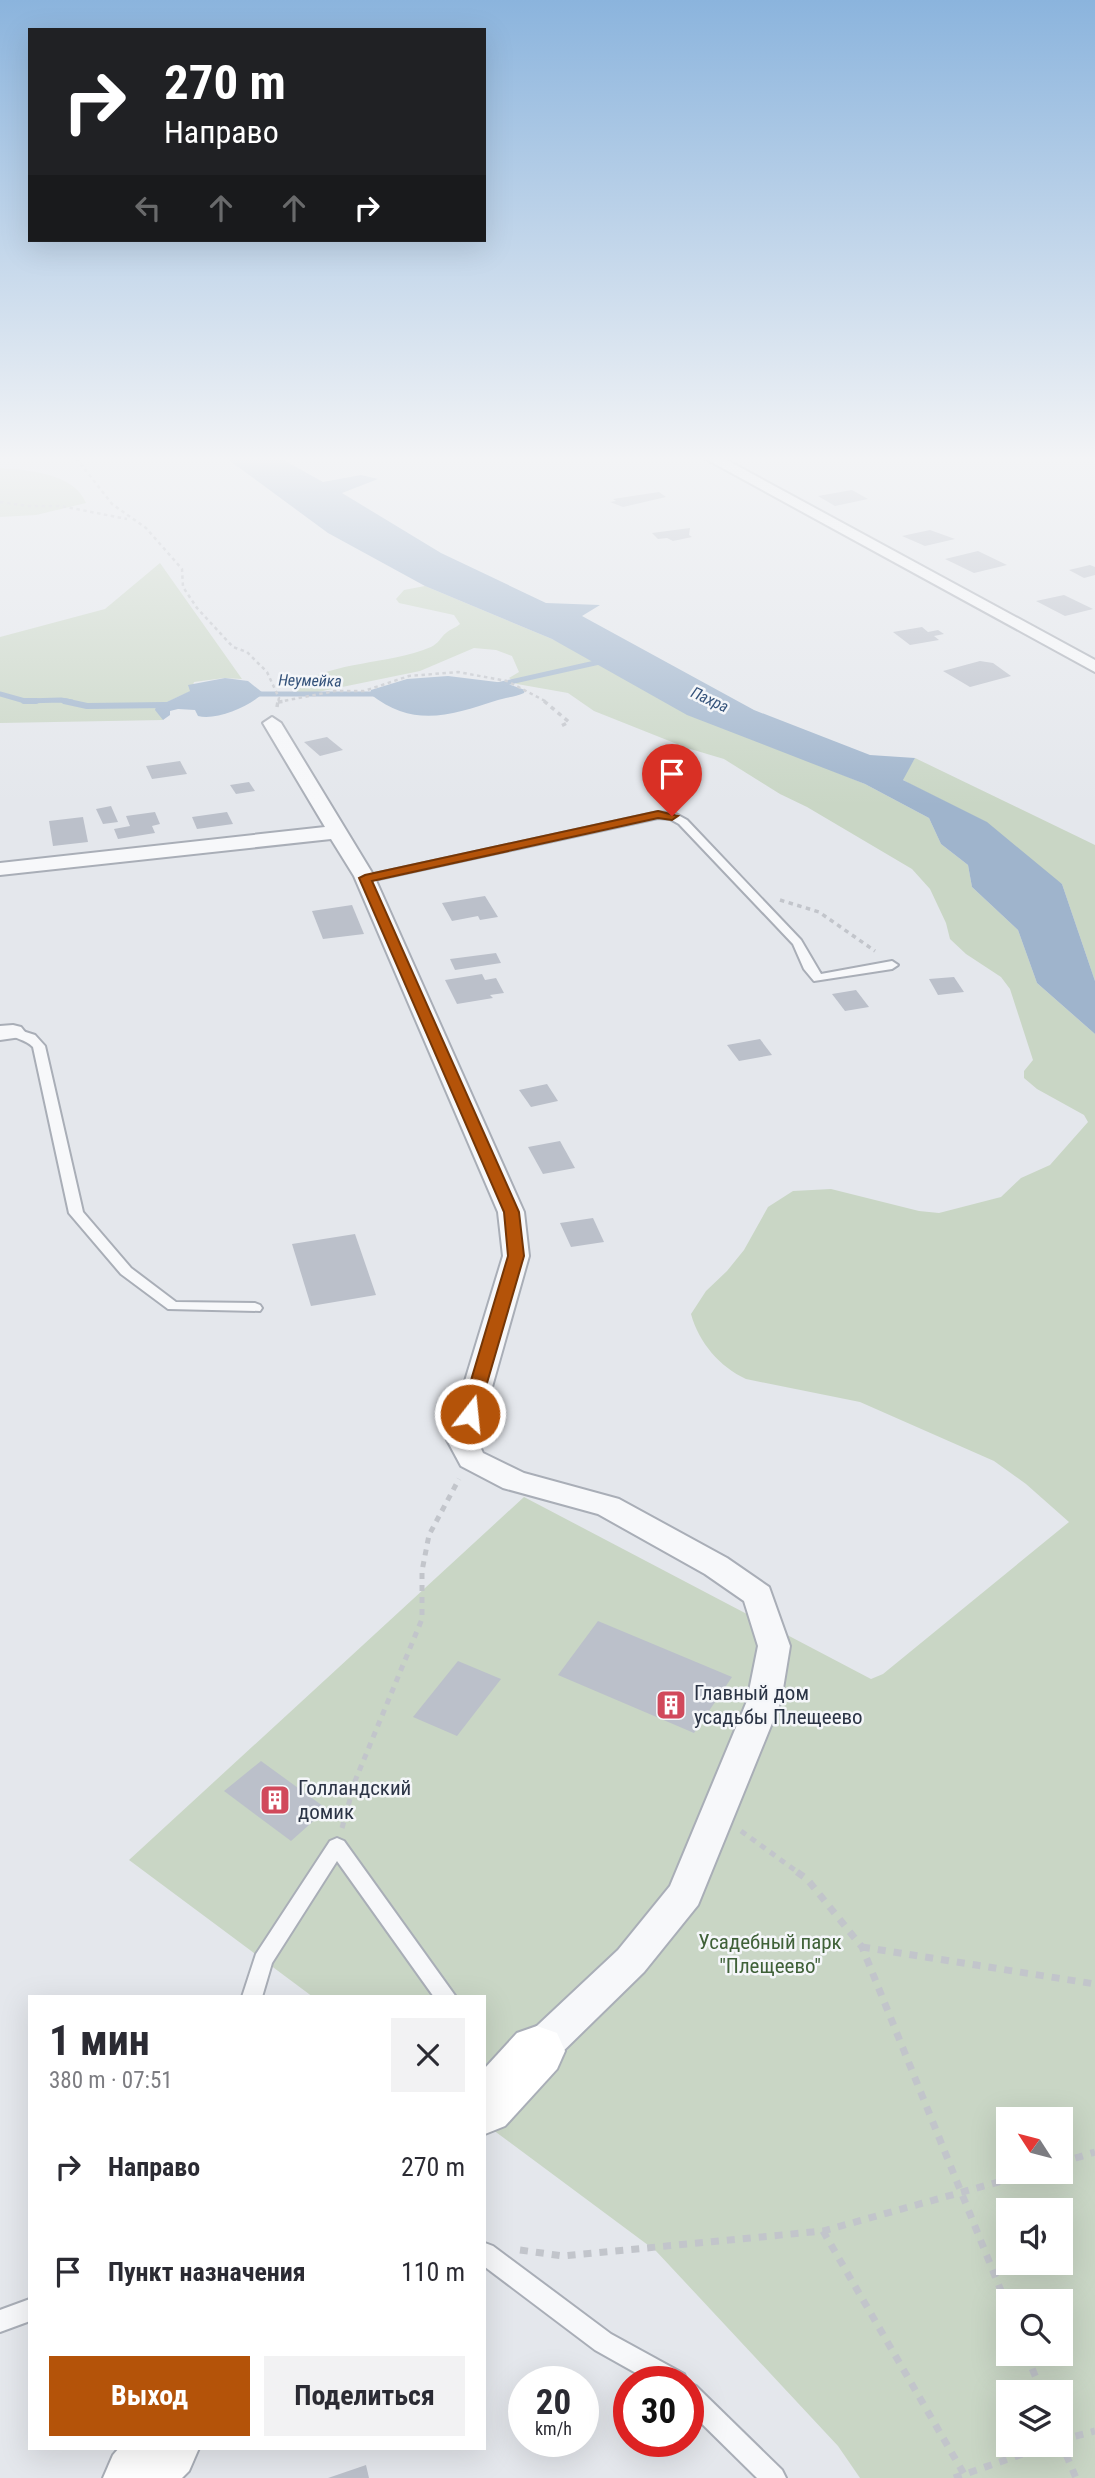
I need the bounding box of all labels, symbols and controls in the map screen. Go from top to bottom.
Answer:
text: 270 m [164,54,286,111]
icon: right [49,56,140,147]
text: Направо [164,113,279,151]
icon: left [129,189,167,227]
icon: ahead [202,189,240,227]
icon: ahead [275,189,313,227]
icon: right [348,189,386,227]
water label: Неумейка [278,670,342,691]
water label: Пахра [688,683,731,716]
pin [642,744,702,816]
icon: arrive [653,755,691,793]
position arrow [433,1377,507,1451]
place label: Главный дом усадьбы Плещеево [694,1681,863,1729]
building icon: Главный дом усадьбы Плещеево [654,1688,688,1722]
place label: Голландский домик [298,1776,411,1824]
building icon: Голландский домик [258,1783,292,1817]
park label: Усадебный парк "Плещеево" [698,1930,842,1978]
text: 1 мин [49,2016,150,2065]
button: close [391,2018,465,2092]
text: 380 m · 07:51 [49,2067,173,2094]
north arrow [996,2107,1073,2184]
map controls [996,2107,1073,2457]
icon: right [49,2148,87,2186]
text: Направо [108,2152,200,2182]
text: 270 m [401,2152,465,2182]
button: sound [996,2198,1073,2275]
icon: arrive [49,2253,87,2291]
text: Пункт назначения [108,2257,306,2287]
text: 110 m [401,2257,465,2287]
button: search [996,2289,1073,2366]
button: Выход [49,2356,250,2436]
button: Поделиться [264,2356,465,2436]
speed limit sign: 30 [613,2366,704,2457]
button: layers [996,2380,1073,2457]
text: 20 [536,2382,571,2423]
text: km/h [535,2418,572,2439]

